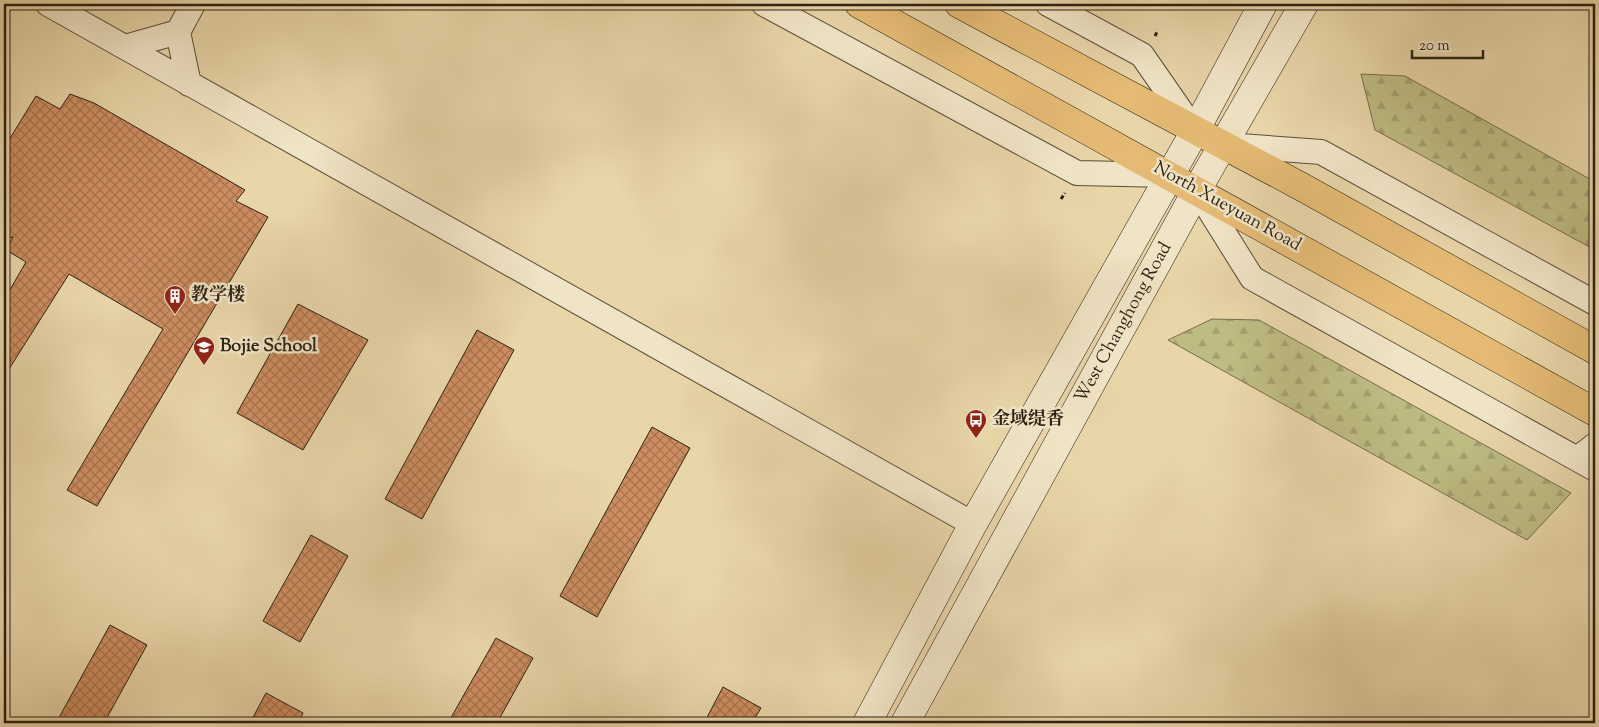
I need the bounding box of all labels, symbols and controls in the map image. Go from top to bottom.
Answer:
scale bar [1412,28,1483,60]
text: 20 m [1419,36,1450,57]
street label: North Xueyuan Road [1148,156,1306,258]
street label: West Changhong Road [1069,238,1179,408]
place label: 教学楼 [191,283,245,309]
building icon: 教学楼 [163,284,187,315]
place label: Bojie School [220,334,318,360]
school or university icon: Bojie School [192,335,216,366]
place label: 金域缇香 [992,407,1064,433]
bus stop icon: 金域缇香 [964,408,988,439]

